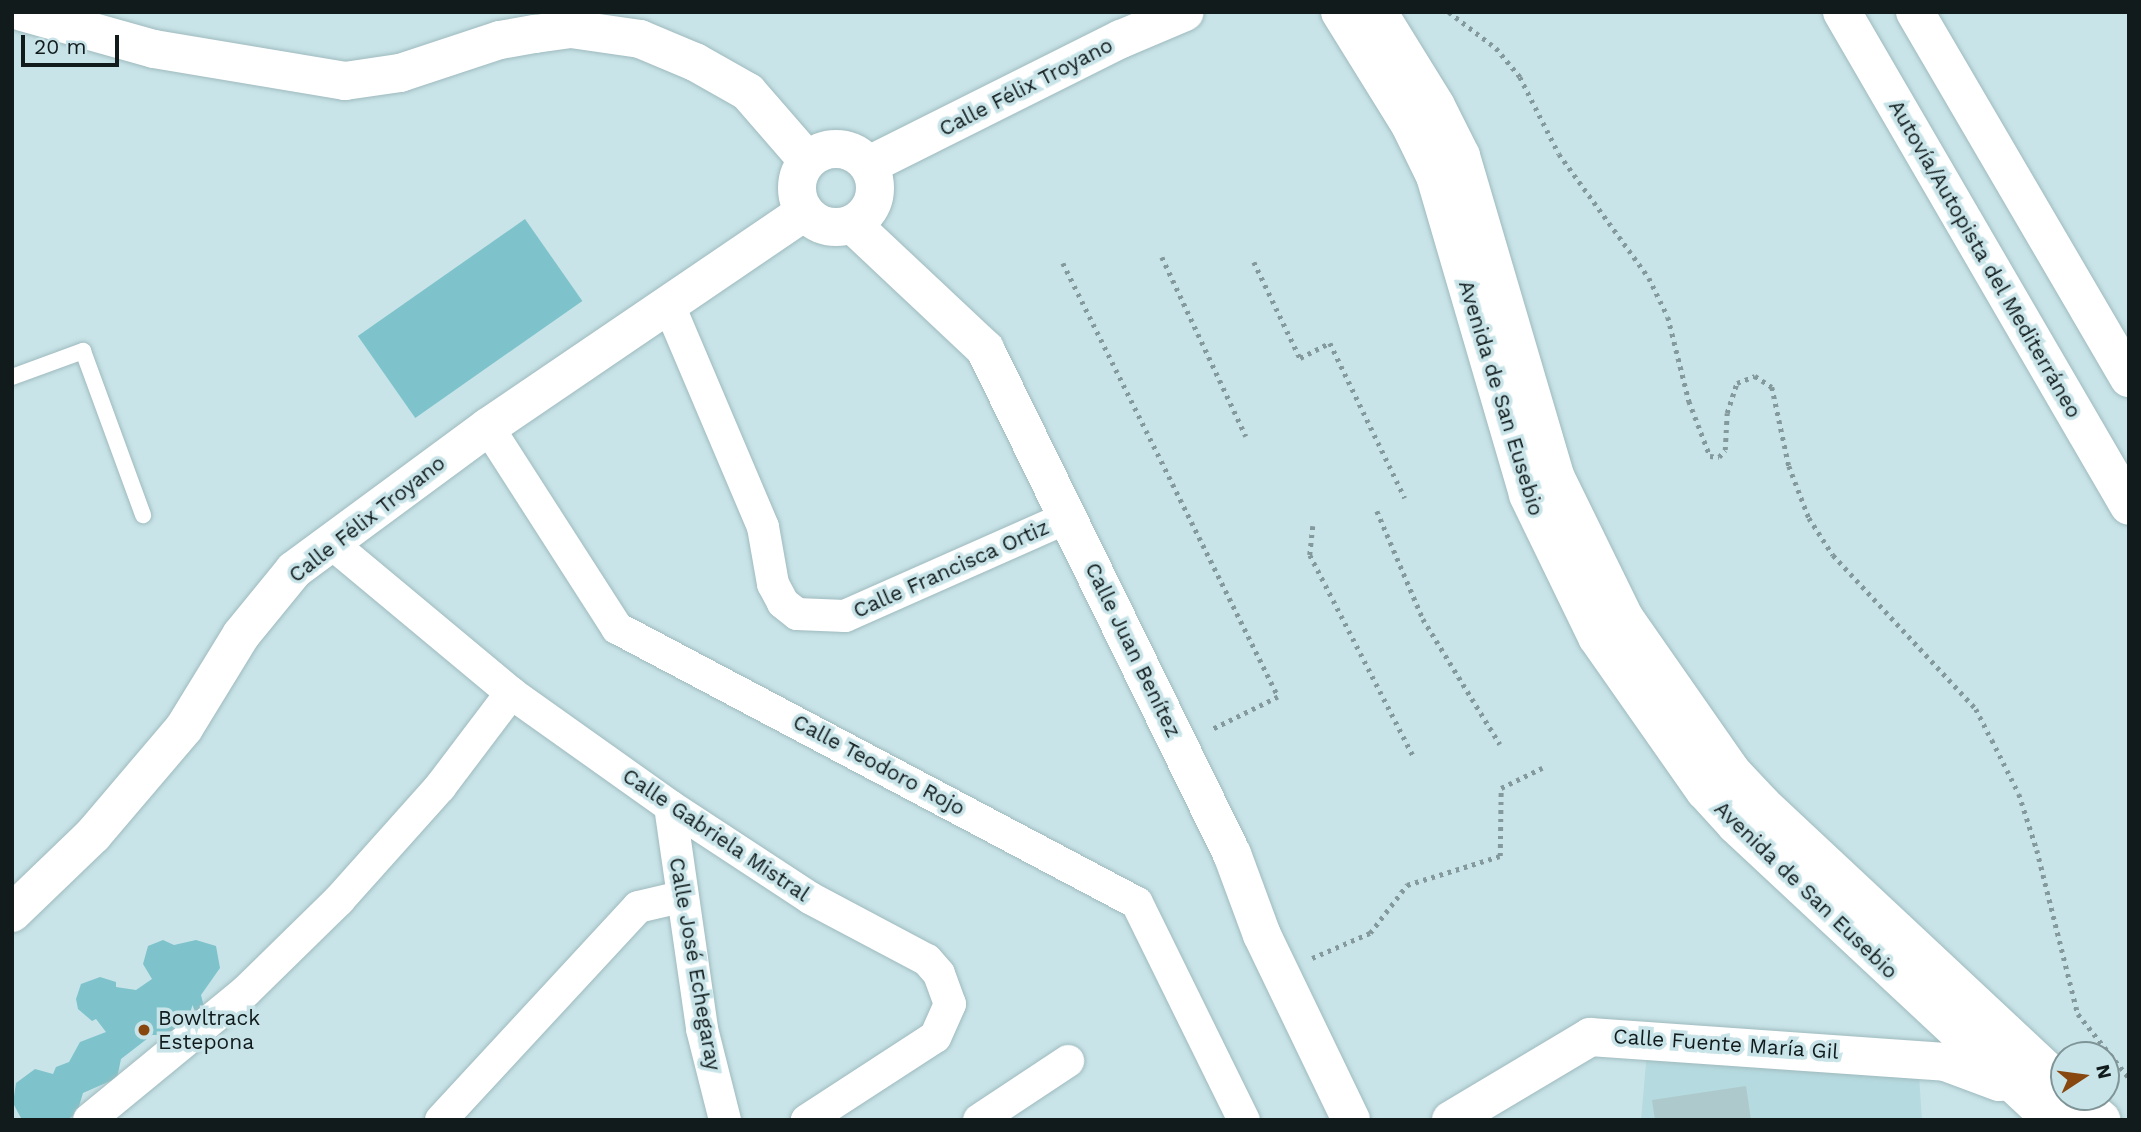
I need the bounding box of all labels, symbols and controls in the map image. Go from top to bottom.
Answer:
scale bar [24,21,122,65]
street label: Calle Félix Troyano [935,32,1117,142]
text: 20 m [34,34,86,59]
street label: Autovía/Autopista del Mediterráneo [1883,95,2087,423]
street label: Avenida de San Eusebio [1453,277,1549,519]
street label: Calle Félix Troyano [283,450,451,588]
street label: Calle Francisca Ortiz [849,514,1053,624]
street label: Calle Juan Benítez [1080,558,1186,742]
street label: Calle Teodoro Rojo [788,709,970,821]
street label: Calle Gabriela Mistral [618,763,814,907]
street label: Avenida de San Eusebio [1709,796,1903,984]
street label: Calle José Echegaray [664,855,726,1073]
place label: Bowltrack Estepona [158,1005,260,1055]
marker: Bowltrack Estepona [136,1022,152,1038]
street label: Calle Fuente María Gil [1612,1024,1840,1064]
north arrow [2050,1041,2120,1111]
text: N [2091,1062,2117,1081]

